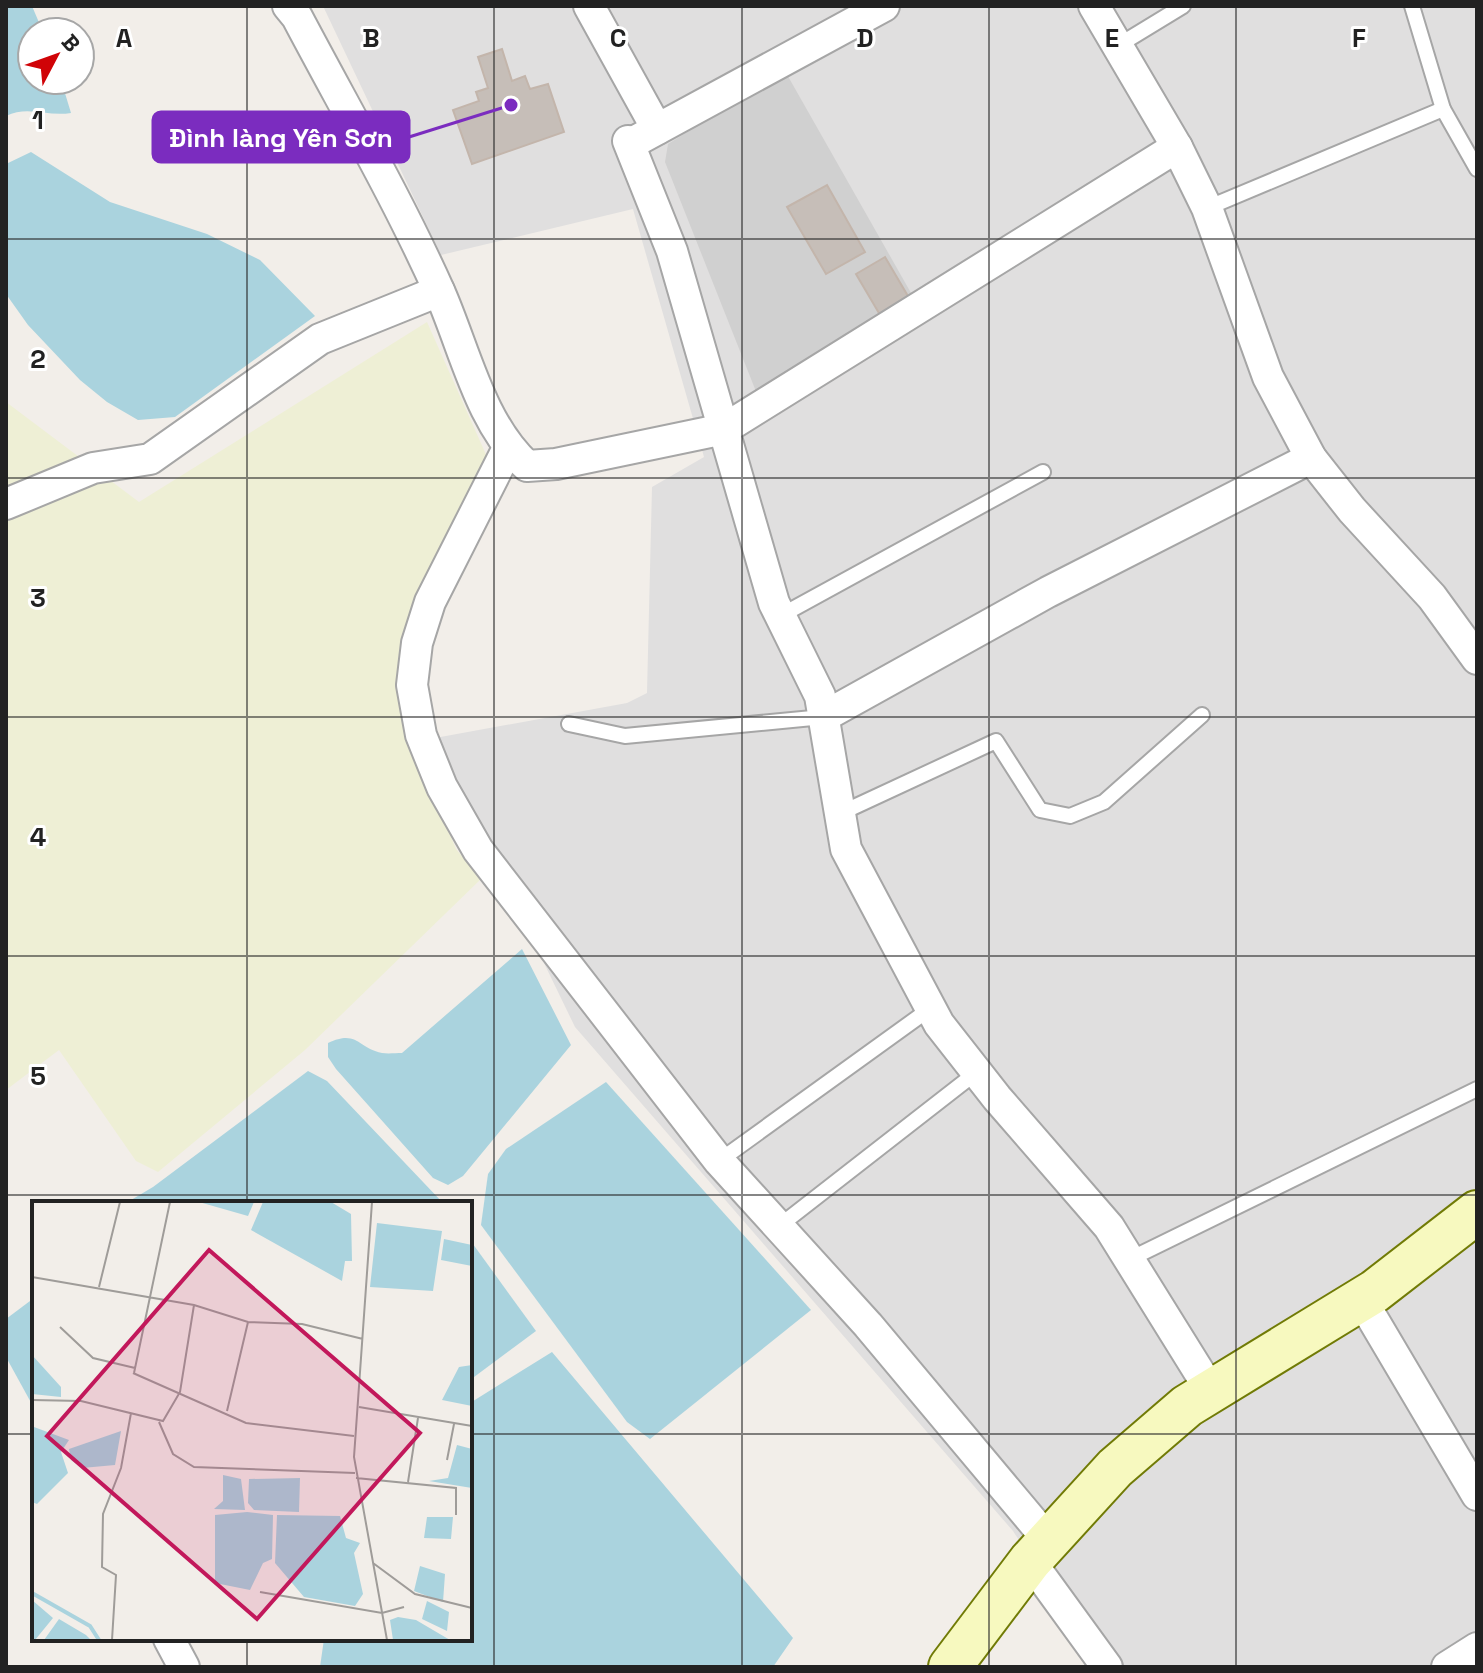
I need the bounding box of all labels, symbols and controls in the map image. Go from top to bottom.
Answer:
north arrow [16,16,96,96]
text: A [116,21,133,55]
text: B [362,21,380,55]
text: C [610,21,626,55]
text: D [856,21,874,55]
text: E [1105,21,1119,55]
text: F [1352,21,1366,55]
text: B [56,28,86,58]
text: 1 [32,103,44,137]
callout: Đình làng Yên Sơn [153,112,409,162]
text: Đình làng Yên Sơn [169,121,393,155]
text: 2 [30,342,46,376]
text: 3 [30,581,46,615]
text: 4 [30,820,46,854]
text: 5 [30,1059,46,1093]
inset map [32,1201,472,1641]

